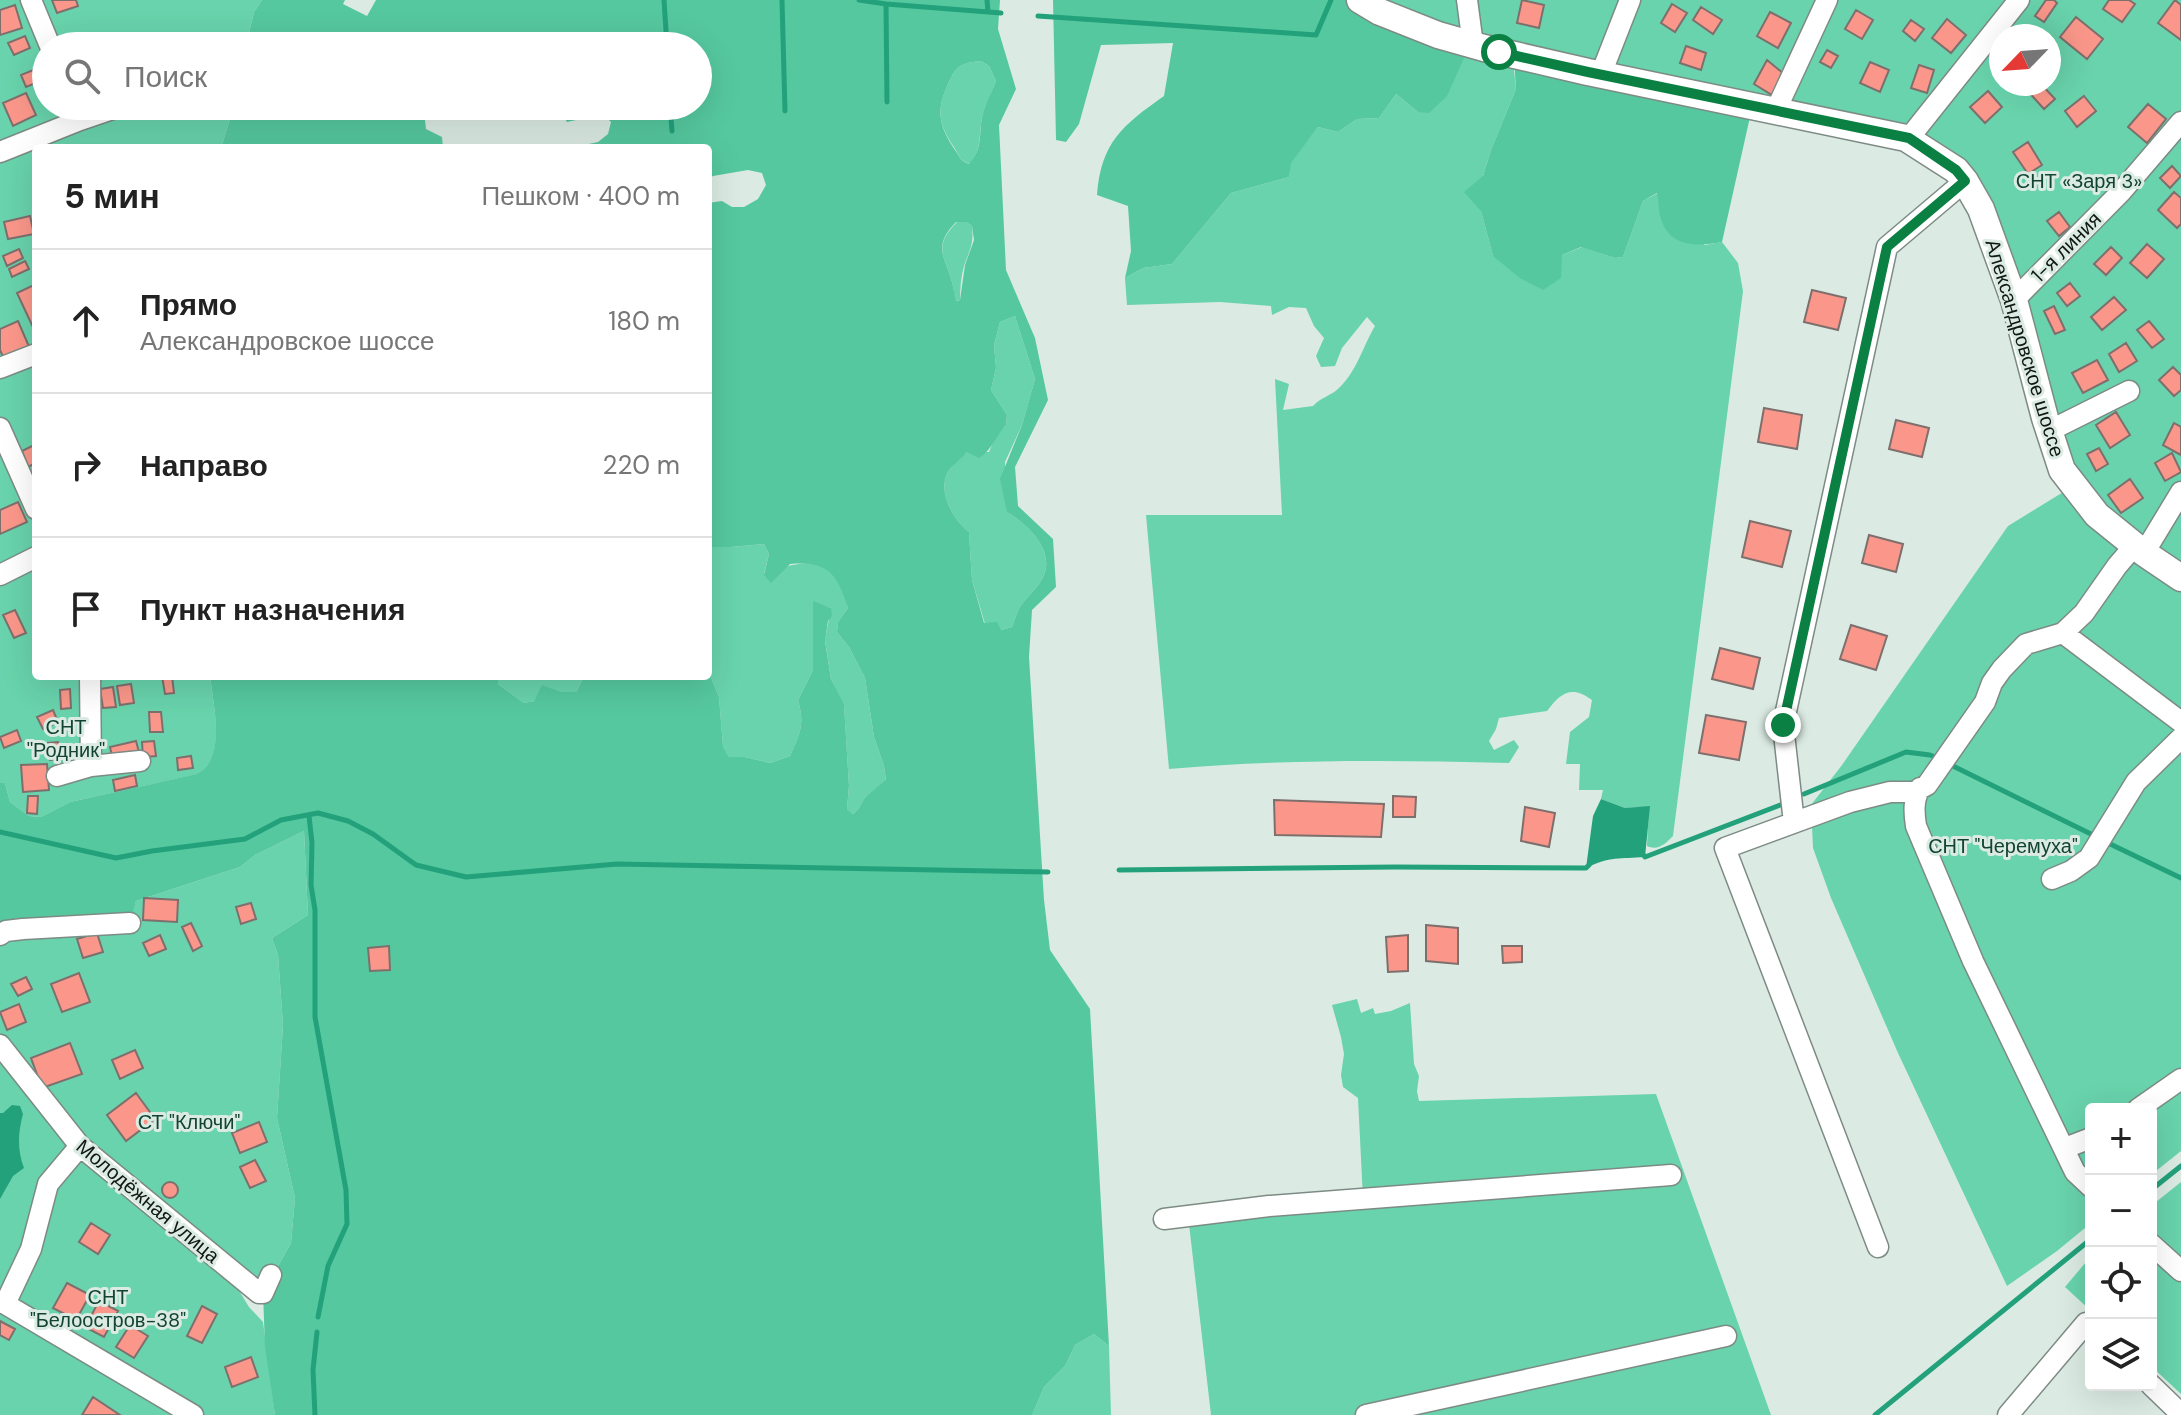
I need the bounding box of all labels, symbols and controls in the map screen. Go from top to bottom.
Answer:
north arrow [1989,24,2061,96]
search box [32,32,712,120]
route start [1481,34,1517,70]
icon: search [60,54,104,98]
text: Поиск [124,57,207,96]
park label: СНТ «Заря 3» [2016,168,2142,194]
text: 5 мин [64,174,160,219]
text: Пешком · 400 m [482,179,680,213]
street label: 1-я линия [2025,206,2107,288]
street label: Александровское шоссе [1979,236,2071,460]
text: Прямо [140,285,237,324]
icon: ahead [64,299,108,343]
text: 180 m [608,304,680,338]
text: Александровское шоссе [140,324,434,358]
icon: right [64,443,108,487]
text: Направо [140,446,268,485]
text: 220 m [602,448,680,482]
icon: arrive [64,587,108,631]
text: Пункт назначения [140,590,405,629]
route end [1765,707,1801,743]
park label: СНТ ''Родник'' [27,714,105,763]
park label: СНТ "Черемуха" [1928,833,2078,859]
map controls [2085,1103,2157,1391]
button: + [2085,1103,2157,1175]
park label: СТ "Ключи" [138,1109,240,1135]
street label: Молодёжная улица [71,1133,226,1269]
button: − [2085,1175,2157,1247]
button: locate [2085,1247,2157,1319]
park label: СНТ "Белоостров-38" [30,1284,186,1333]
button: layers [2085,1319,2157,1391]

